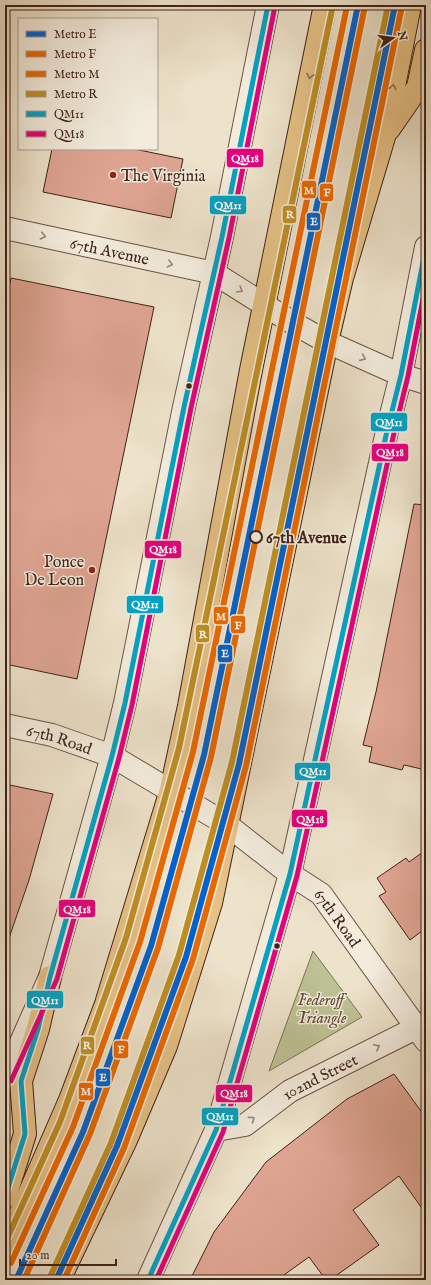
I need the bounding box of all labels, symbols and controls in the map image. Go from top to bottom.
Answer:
legend [18,18,158,150]
north arrow [373,18,413,58]
text: Metro E [54,27,97,42]
text: N [394,29,410,43]
text: Metro F [54,47,96,62]
text: Metro M [54,67,100,82]
one-way arrow [307,73,315,80]
one-way arrow [389,84,397,91]
text: Metro R [54,87,98,102]
text: QM11 [54,107,84,122]
text: QM18 [54,127,84,142]
line badge: QM18 [226,148,264,168]
text: QM18 [231,152,259,166]
place label: The Virginia [121,167,205,187]
marker: The Virginia [108,170,118,180]
line badge: M [301,180,317,199]
line badge: F [319,183,334,202]
text: M [304,184,315,198]
text: F [324,186,331,200]
line badge: QM11 [209,195,247,215]
text: QM11 [214,199,242,213]
line badge: R [282,205,297,224]
text: R [286,208,295,222]
line badge: E [306,212,321,231]
text: E [310,215,318,229]
one-way arrow [40,231,46,239]
street label: 67th Avenue [68,234,151,271]
one-way arrow [167,259,173,267]
one-way arrow [235,285,243,292]
one-way arrow [358,353,366,361]
unlabelled marker [184,381,194,391]
line badge: QM11 [370,412,408,432]
text: QM11 [375,416,403,430]
line badge: QM18 [371,443,409,462]
text: QM18 [376,446,404,460]
place label: 67th Avenue [266,529,347,549]
marker: 67th Avenue [249,530,263,544]
line badge: QM18 [144,540,182,559]
text: QM18 [149,543,177,557]
place label: Ponce De Leon [24,553,84,591]
marker: Ponce De Leon [87,565,97,575]
line badge: QM11 [126,595,164,614]
text: QM11 [131,598,159,612]
line badge: M [213,606,229,625]
text: M [216,610,227,624]
line badge: F [230,615,246,634]
text: F [235,619,242,633]
line badge: R [195,624,210,643]
text: R [199,628,208,642]
line badge: E [217,644,233,663]
text: E [221,647,229,661]
street label: 67th Road [24,722,95,760]
line badge: QM11 [294,762,331,781]
text: QM11 [299,765,327,779]
line badge: QM18 [291,809,328,828]
text: QM18 [296,813,324,827]
street label: 67th Road [310,884,364,952]
line badge: QM18 [58,899,96,918]
text: QM18 [63,903,91,917]
unlabelled marker [272,941,282,951]
line badge: QM11 [26,990,64,1009]
park label: Federoff Triangle [296,991,348,1029]
text: QM11 [31,994,59,1008]
line badge: R [80,1036,95,1055]
text: R [83,1039,92,1053]
line badge: F [113,1040,129,1059]
text: F [118,1043,125,1057]
one-way arrow [372,1044,380,1052]
street label: 102nd Street [279,1051,362,1105]
line badge: E [95,1068,111,1087]
text: E [99,1071,107,1085]
line badge: M [78,1082,94,1101]
line badge: QM18 [215,1084,253,1103]
text: M [81,1085,92,1099]
text: QM18 [220,1087,248,1101]
line badge: QM11 [201,1107,239,1126]
text: QM11 [206,1110,234,1124]
one-way arrow [248,1117,255,1124]
scale bar [20,1241,116,1267]
text: 20 m [26,1248,49,1263]

